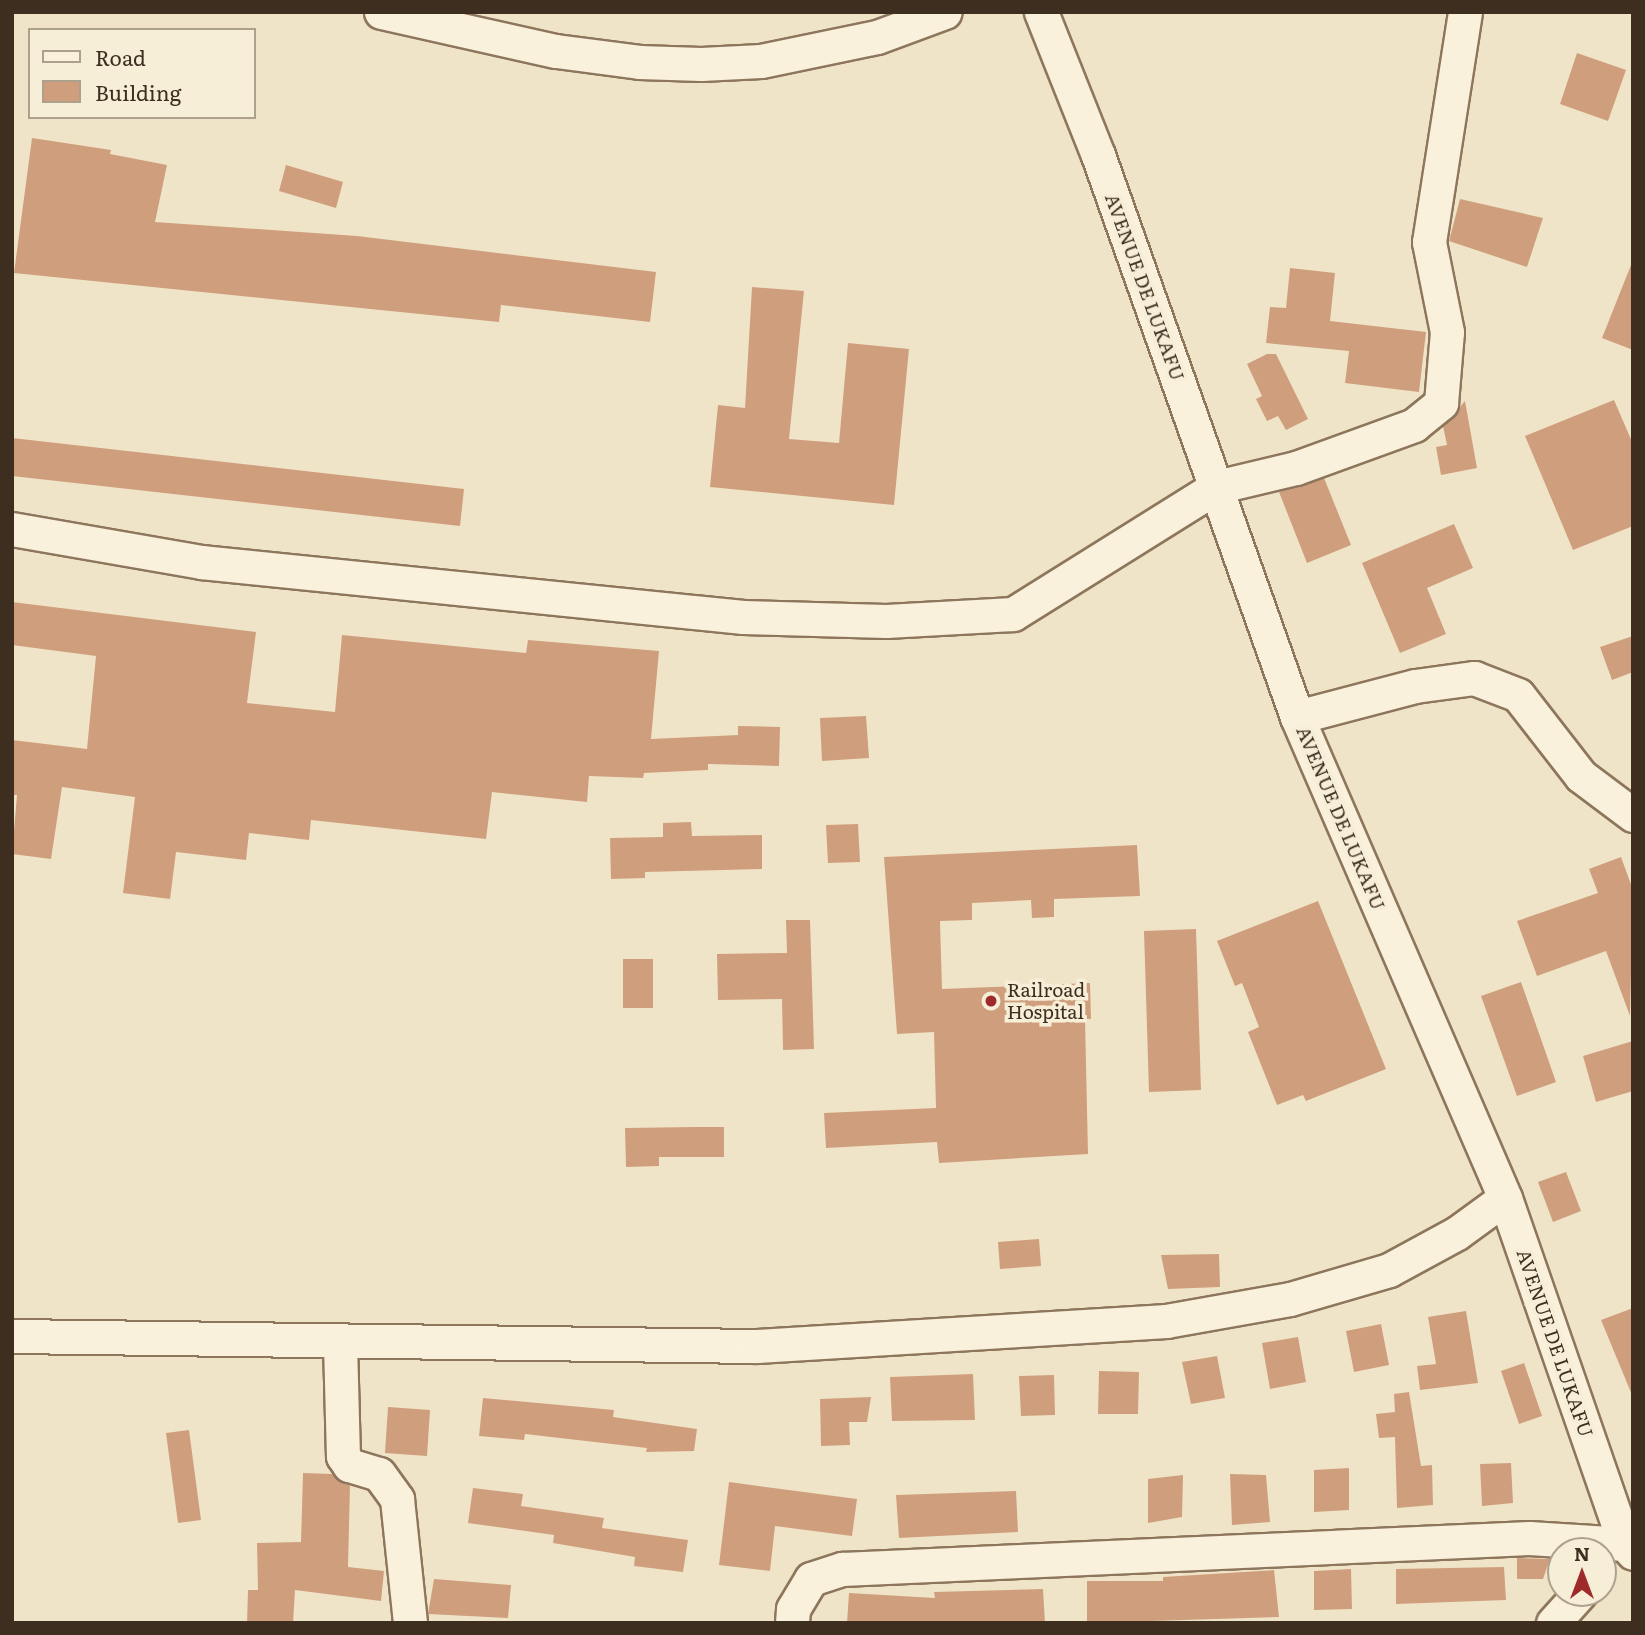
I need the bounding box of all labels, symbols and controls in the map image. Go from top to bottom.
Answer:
legend [28,28,256,119]
text: Road [95,41,146,72]
text: Building [95,76,181,107]
street label: AVENUE DE LUKAFU [1101,190,1189,384]
street label: AVENUE DE LUKAFU [1292,723,1390,913]
place label: Railroad Hospital [1007,979,1085,1023]
marker: Railroad Hospital [981,991,1001,1011]
street label: AVENUE DE LUKAFU [1512,1246,1598,1440]
north arrow [1547,1537,1617,1607]
text: N [1574,1539,1590,1567]

